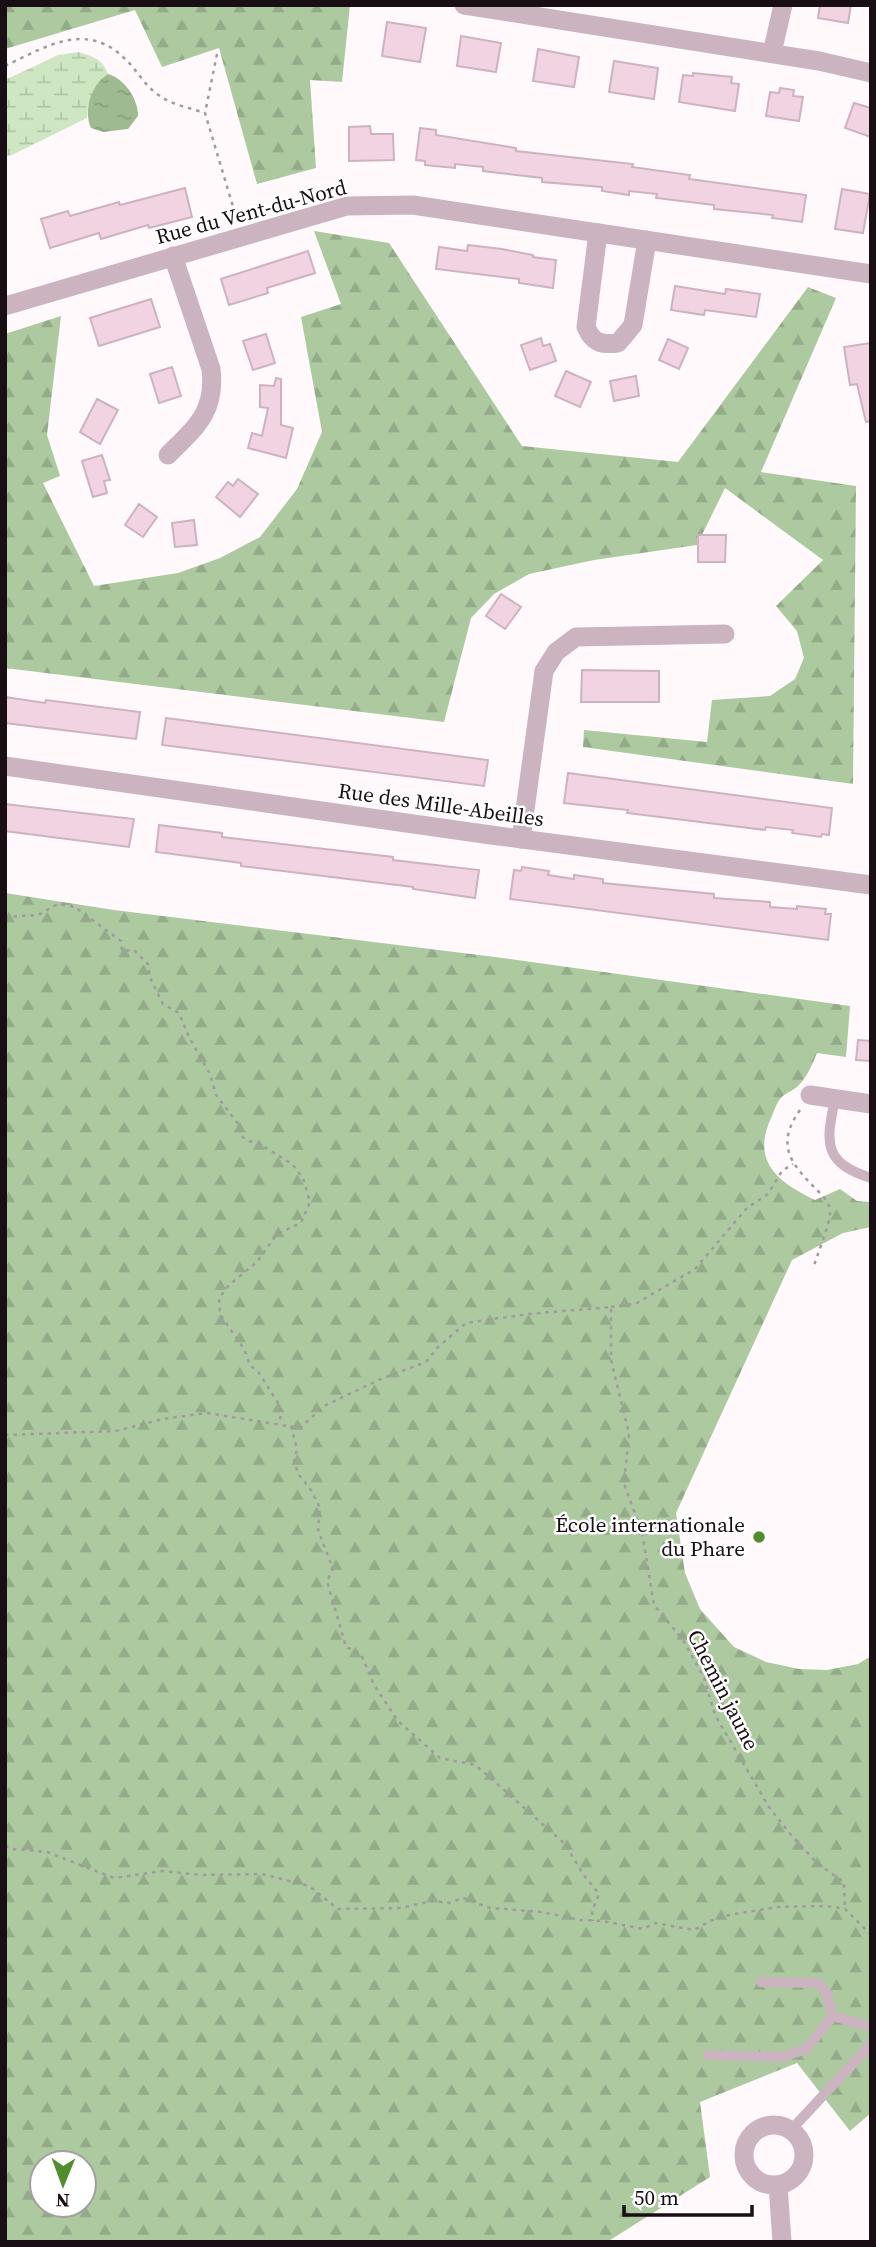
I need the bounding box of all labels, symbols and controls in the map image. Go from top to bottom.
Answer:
street label: Rue du Vent-du-Nord [152,172,350,251]
street label: Rue des Mille-Abeilles [336,776,546,833]
place label: École internationale du Phare [555,1510,745,1563]
marker: École internationale du Phare [751,1529,767,1545]
street label: Chemin jaune [681,1625,766,1755]
north arrow [28,2149,98,2219]
scale bar [624,2174,752,2218]
text: 50 m [634,2183,679,2212]
text: N [55,2188,70,2214]

